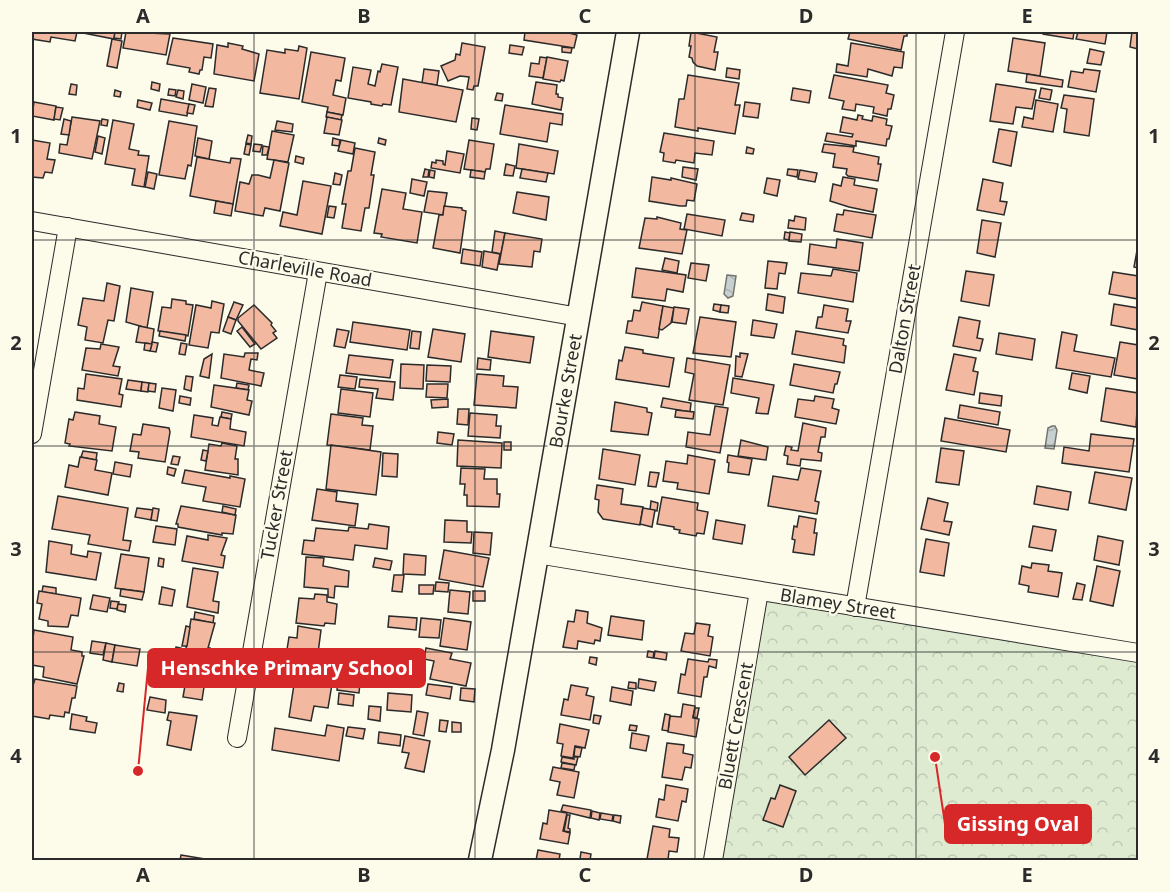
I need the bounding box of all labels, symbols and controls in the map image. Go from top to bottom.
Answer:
text: A [136,2,150,29]
text: B [357,2,371,29]
text: C [579,2,592,29]
text: D [799,2,813,29]
text: E [1021,2,1033,29]
text: 1 [10,122,22,149]
text: 1 [1148,122,1160,149]
street label: Charleville Road [236,244,374,292]
street label: Dalton Street [883,261,926,376]
text: 2 [10,329,22,356]
text: 2 [1148,329,1160,356]
street label: Bourke Street [543,331,587,450]
street label: Tucker Street [255,448,298,562]
text: 3 [10,535,22,562]
text: 3 [1148,535,1160,562]
street label: Blamey Street [778,582,898,624]
callout: Henschke Primary School [148,649,425,687]
text: Henschke Primary School [161,654,413,681]
street label: Bluett Crescent [712,660,758,791]
text: 4 [10,742,22,769]
text: 4 [1148,742,1160,769]
callout: Gissing Oval [945,805,1091,843]
text: Gissing Oval [957,810,1079,837]
text: A [136,861,150,888]
text: B [357,861,371,888]
text: C [579,861,592,888]
text: D [799,861,813,888]
text: E [1021,861,1033,888]

